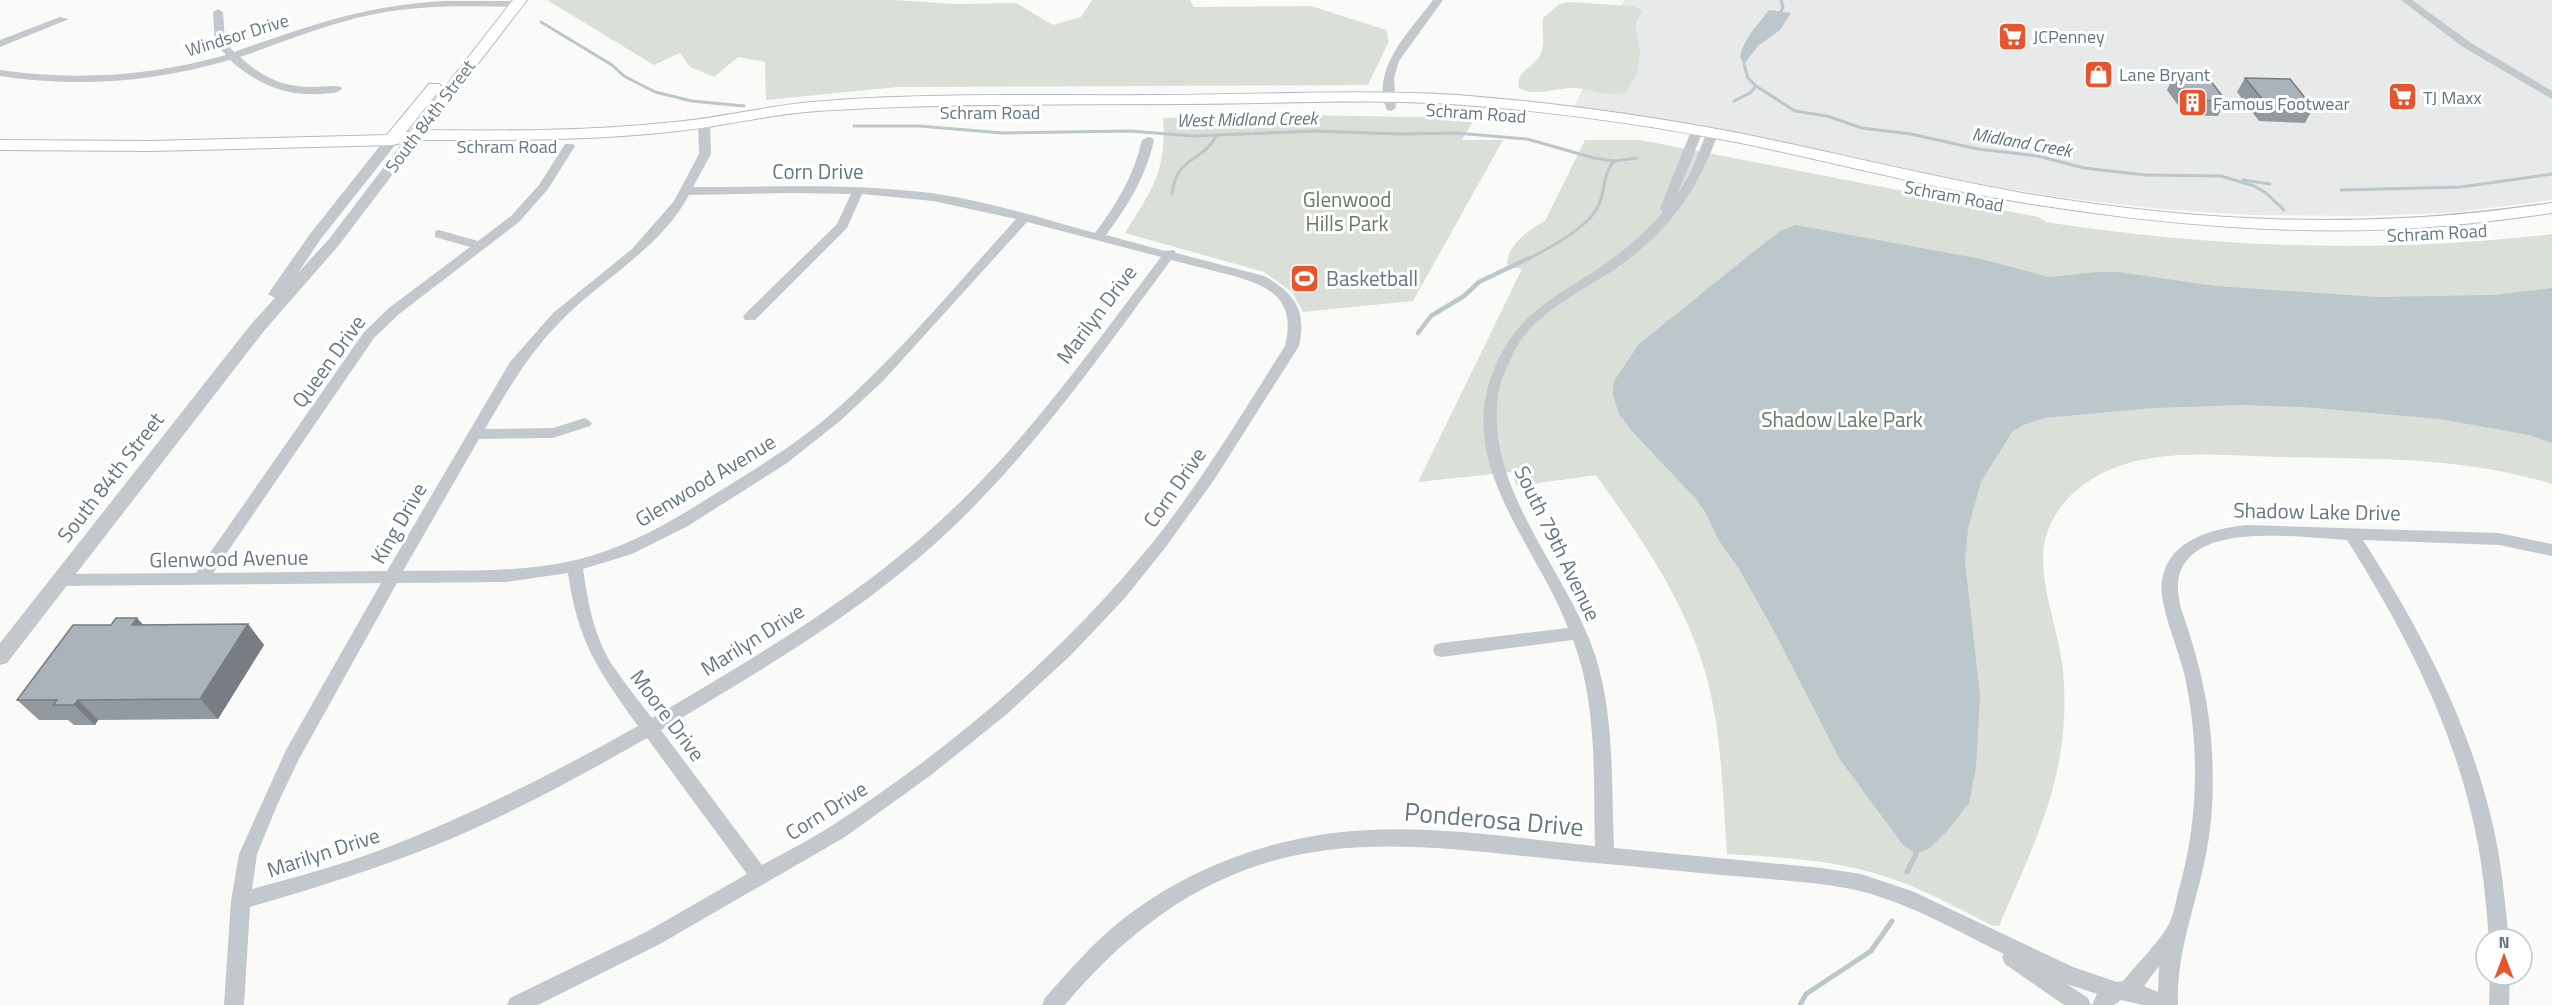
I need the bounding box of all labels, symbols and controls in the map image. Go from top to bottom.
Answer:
street label: Windsor Drive [182,7,292,63]
supermarket icon: JCPenney [1996,20,2028,52]
place label: JCPenney [2033,23,2105,50]
street label: South 84th Street [379,53,482,178]
shop icon: Lane Bryant [2082,58,2114,90]
place label: Lane Bryant [2119,61,2211,88]
supermarket icon: TJ Maxx [2386,81,2418,113]
place label: TJ Maxx [2423,84,2482,111]
building icon: Famous Footwear [2176,87,2208,119]
place label: Famous Footwear [2213,90,2350,117]
street label: Schram Road [1425,96,1527,130]
street label: Schram Road [940,99,1040,126]
water label: West Midland Creek [1176,104,1320,134]
water label: Midland Creek [1970,120,2076,164]
street label: Schram Road [457,133,557,160]
street label: Corn Drive [772,155,864,187]
street label: Schram Road [1902,173,2006,219]
park label: Glenwood Hills Park [1303,183,1391,239]
street label: Schram Road [2386,217,2488,249]
street label: Marilyn Drive [1048,258,1144,370]
sports icon: Basketball [1289,262,1321,294]
place label: Basketball [1326,262,1418,294]
street label: Queen Drive [283,308,373,414]
park label: Shadow Lake Park [1761,403,1923,435]
street label: South 84th Street [49,404,172,549]
street label: Glenwood Avenue [629,425,781,535]
street label: Corn Drive [1135,440,1213,534]
street label: South 79th Avenue [1506,460,1610,626]
street label: King Drive [362,476,434,570]
street label: Shadow Lake Drive [2233,494,2401,528]
street label: Glenwood Avenue [149,541,309,575]
street label: Marilyn Drive [694,594,810,684]
street label: Moore Drive [623,662,713,768]
street label: Corn Drive [779,772,873,848]
street label: Ponderosa Drive [1403,792,1585,846]
street label: Marilyn Drive [262,819,384,885]
north arrow [2474,927,2534,987]
text: N [2498,930,2510,954]

